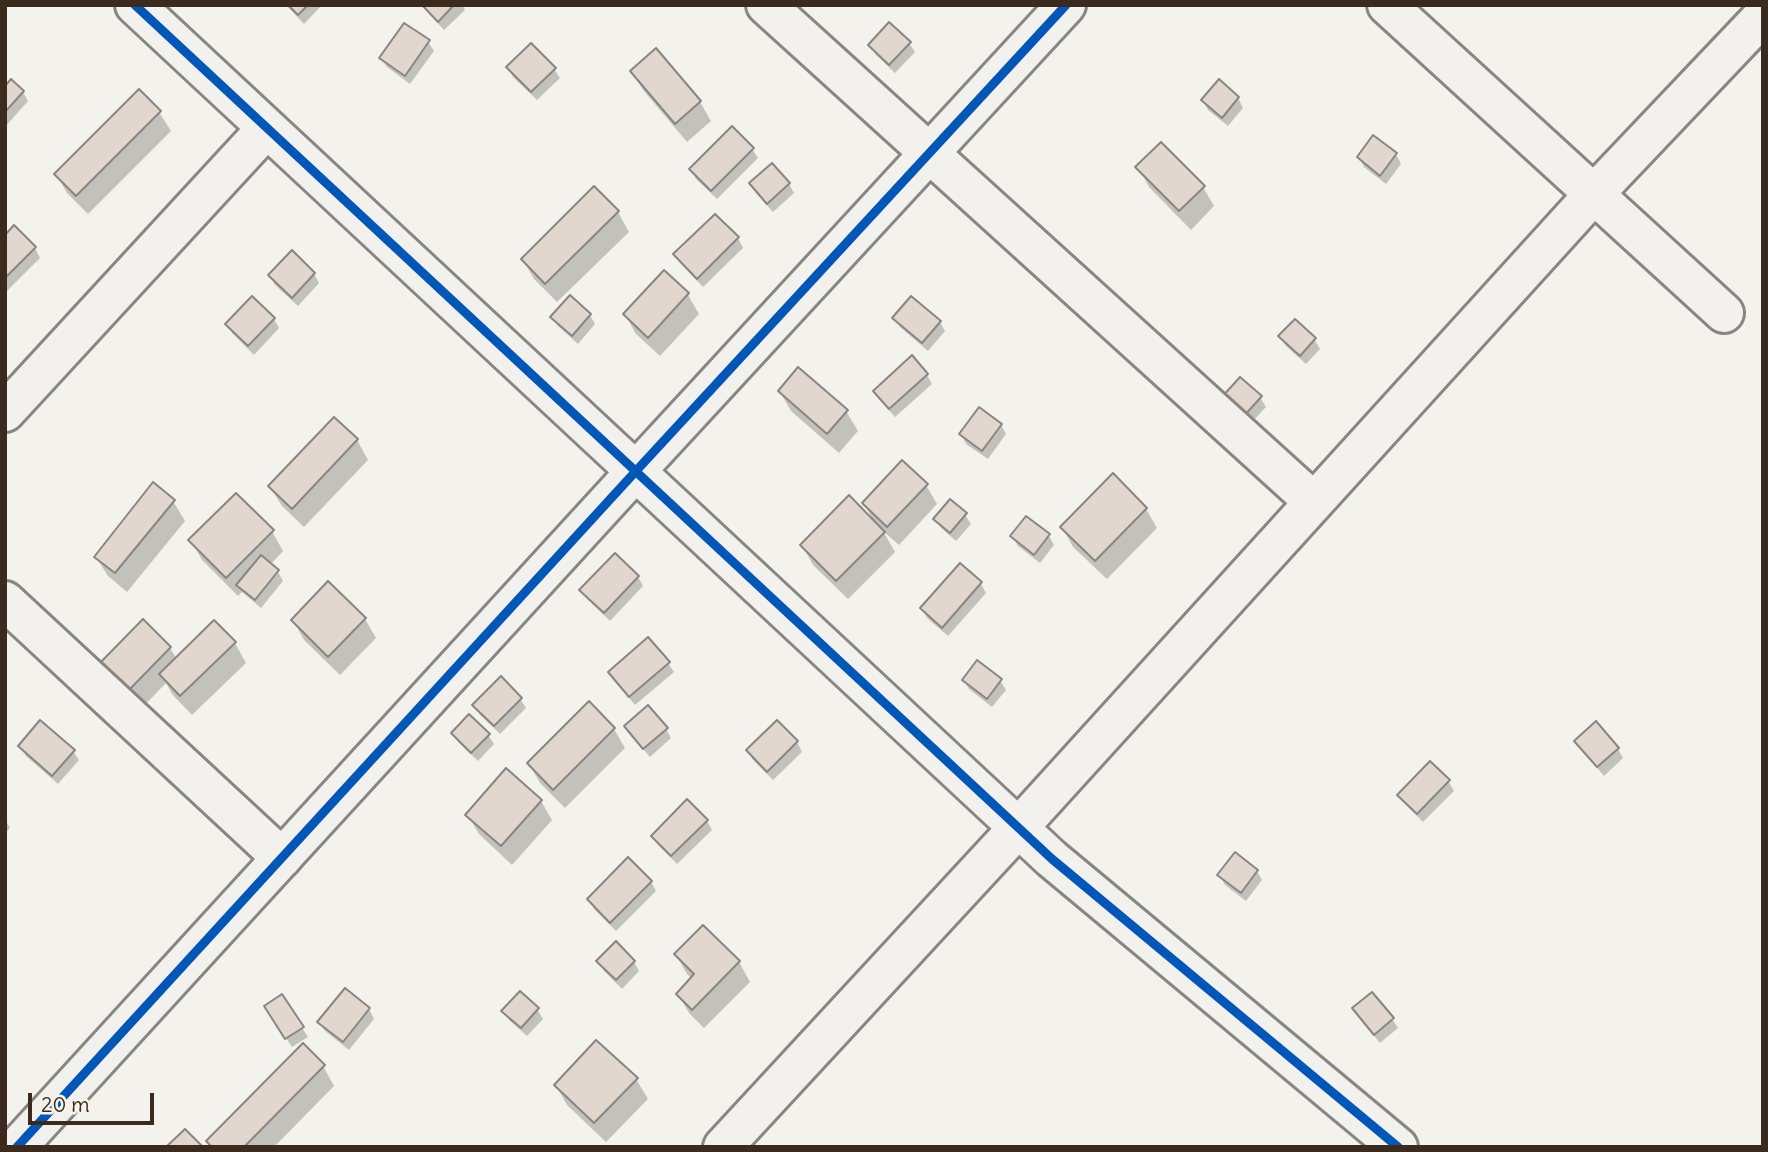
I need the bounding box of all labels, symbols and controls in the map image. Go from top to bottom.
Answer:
scale bar [32,1078,158,1122]
text: 20 m [41,1091,90,1118]

